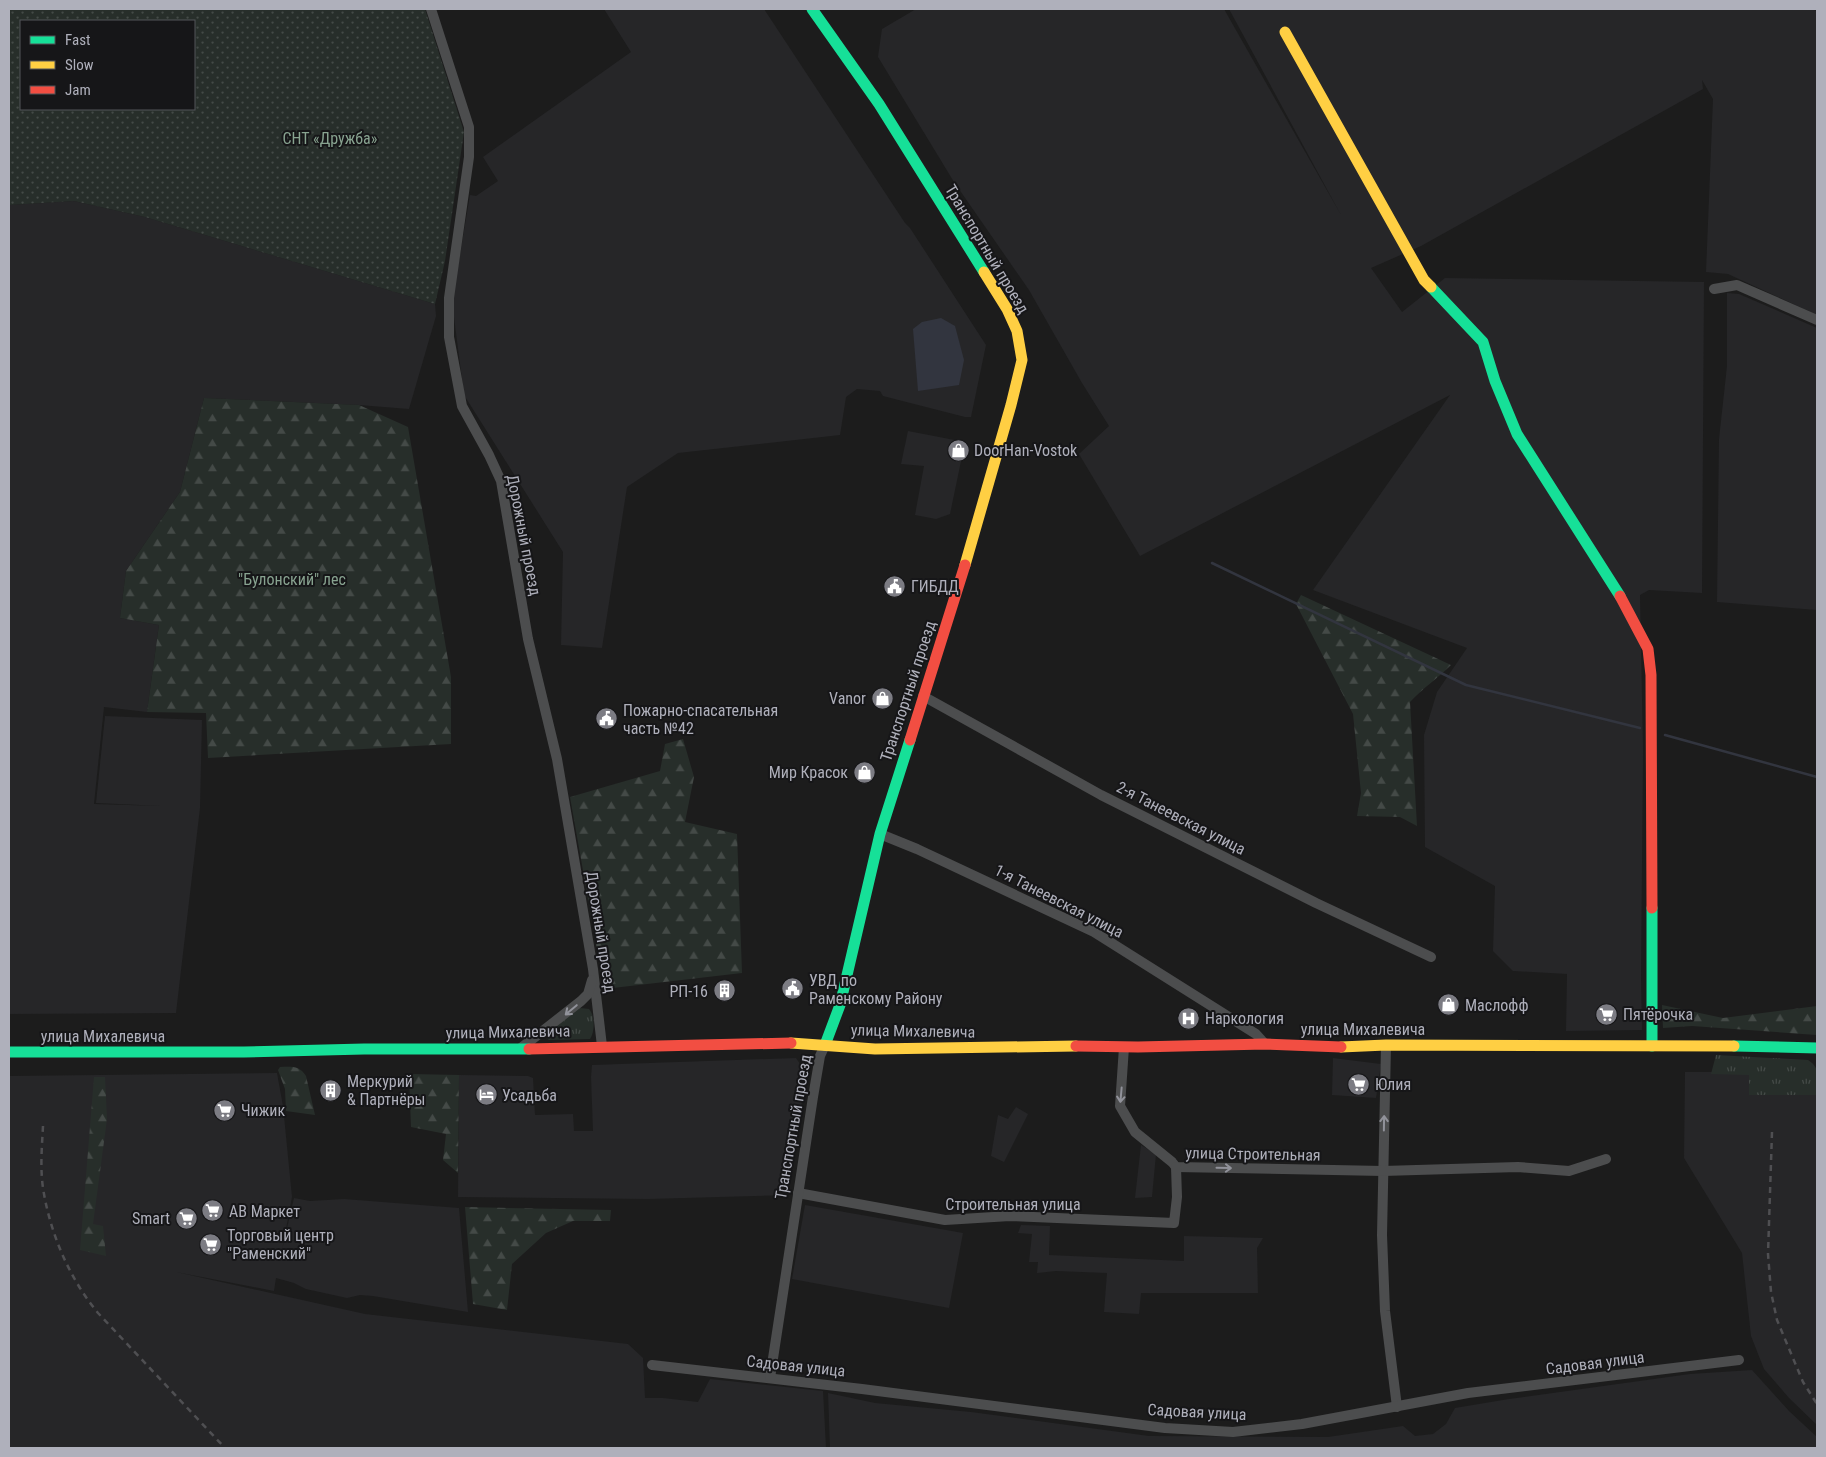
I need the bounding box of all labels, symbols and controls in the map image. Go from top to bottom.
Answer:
legend [20,20,195,110]
text: Fast [65,31,90,49]
text: Slow [65,56,94,74]
text: Jam [65,81,91,99]
park label: СНТ «Дружба» [283,129,378,148]
street label: Транспортный проезд [941,181,1033,317]
shop icon: DoorHan-Vostok [946,438,970,462]
place label: DoorHan-Vostok [974,441,1078,460]
street label: Дорожный проезд [503,473,545,598]
park label: "Булонский" лес [238,570,346,589]
public building icon: ГИБДД [883,574,907,598]
place label: ГИБДД [911,577,959,596]
street label: Транспортный проезд [876,618,940,764]
shop icon: Vanor [870,686,894,710]
place label: Vanor [829,689,866,708]
place label: Пожарно-спасательная часть №42 [623,701,778,738]
public building icon: Пожарно-спасательная часть №42 [595,707,619,731]
shop icon: Мир Красок [852,760,876,784]
place label: Мир Красок [769,763,848,782]
street label: 2-я Танеевская улица [1113,777,1249,859]
street label: 1-я Танеевская улица [991,860,1127,942]
street label: Дорожный проезд [582,870,620,995]
place label: УВД по Раменскому Району [809,971,943,1008]
public building icon: УВД по Раменскому Району [781,977,805,1001]
building icon: РП-16 [712,979,736,1003]
place label: РП-16 [669,982,708,1001]
shop icon: Маслофф [1437,993,1461,1017]
place label: Маслофф [1465,996,1528,1015]
supermarket icon: Пятёрочка [1595,1002,1619,1026]
one-way arrow [565,1004,578,1015]
place label: Пятёрочка [1623,1005,1693,1024]
hospital icon: Наркология [1177,1006,1201,1030]
place label: Наркология [1205,1009,1284,1028]
street label: улица Михалевича [851,1020,975,1042]
street label: улица Михалевича [1301,1020,1425,1039]
street label: улица Михалевича [446,1021,570,1043]
street label: улица Михалевича [41,1027,165,1046]
street label: Транспортный проезд [771,1053,815,1201]
place label: Меркурий & Партнёры [347,1072,425,1109]
supermarket icon: Юлия [1347,1072,1371,1096]
place label: Юлия [1375,1075,1411,1094]
building icon: Меркурий & Партнёры [319,1078,343,1102]
hotel icon: Усадьба [474,1083,498,1107]
place label: Усадьба [502,1086,557,1105]
one-way arrow [1116,1087,1125,1103]
supermarket icon: Чижик [213,1098,237,1122]
place label: Чижик [241,1101,286,1120]
one-way arrow [1379,1115,1389,1131]
street label: улица Строительная [1185,1143,1321,1165]
one-way arrow [1216,1163,1232,1173]
street label: Строительная улица [945,1195,1081,1214]
supermarket icon: АВ Маркет [201,1199,225,1223]
place label: АВ Маркет [229,1202,300,1221]
supermarket icon: Smart [174,1206,198,1230]
place label: Smart [132,1209,170,1228]
place label: Торговый центр "Раменский" [227,1226,334,1263]
supermarket icon: Торговый центр "Раменский" [199,1232,223,1256]
street label: Садовая улица [1545,1348,1645,1378]
street label: Садовая улица [746,1351,846,1381]
street label: Садовая улица [1147,1400,1247,1424]

